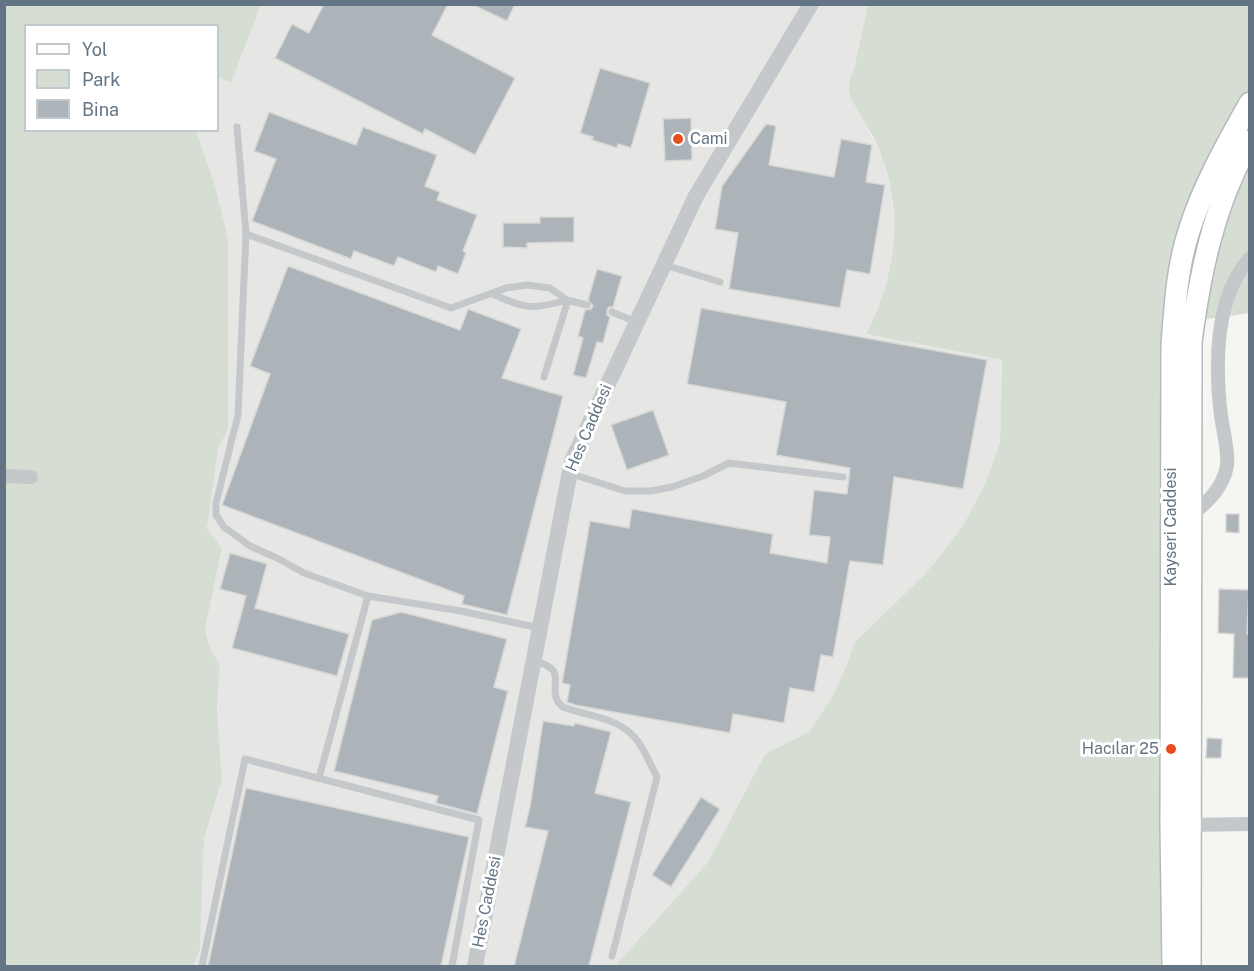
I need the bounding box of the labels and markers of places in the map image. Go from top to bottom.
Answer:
place label: Cami [690,129,728,149]
marker: Cami [671,132,685,146]
place label: Hacılar 25 [1082,739,1159,759]
marker: Hacılar 25 [1164,742,1178,756]

